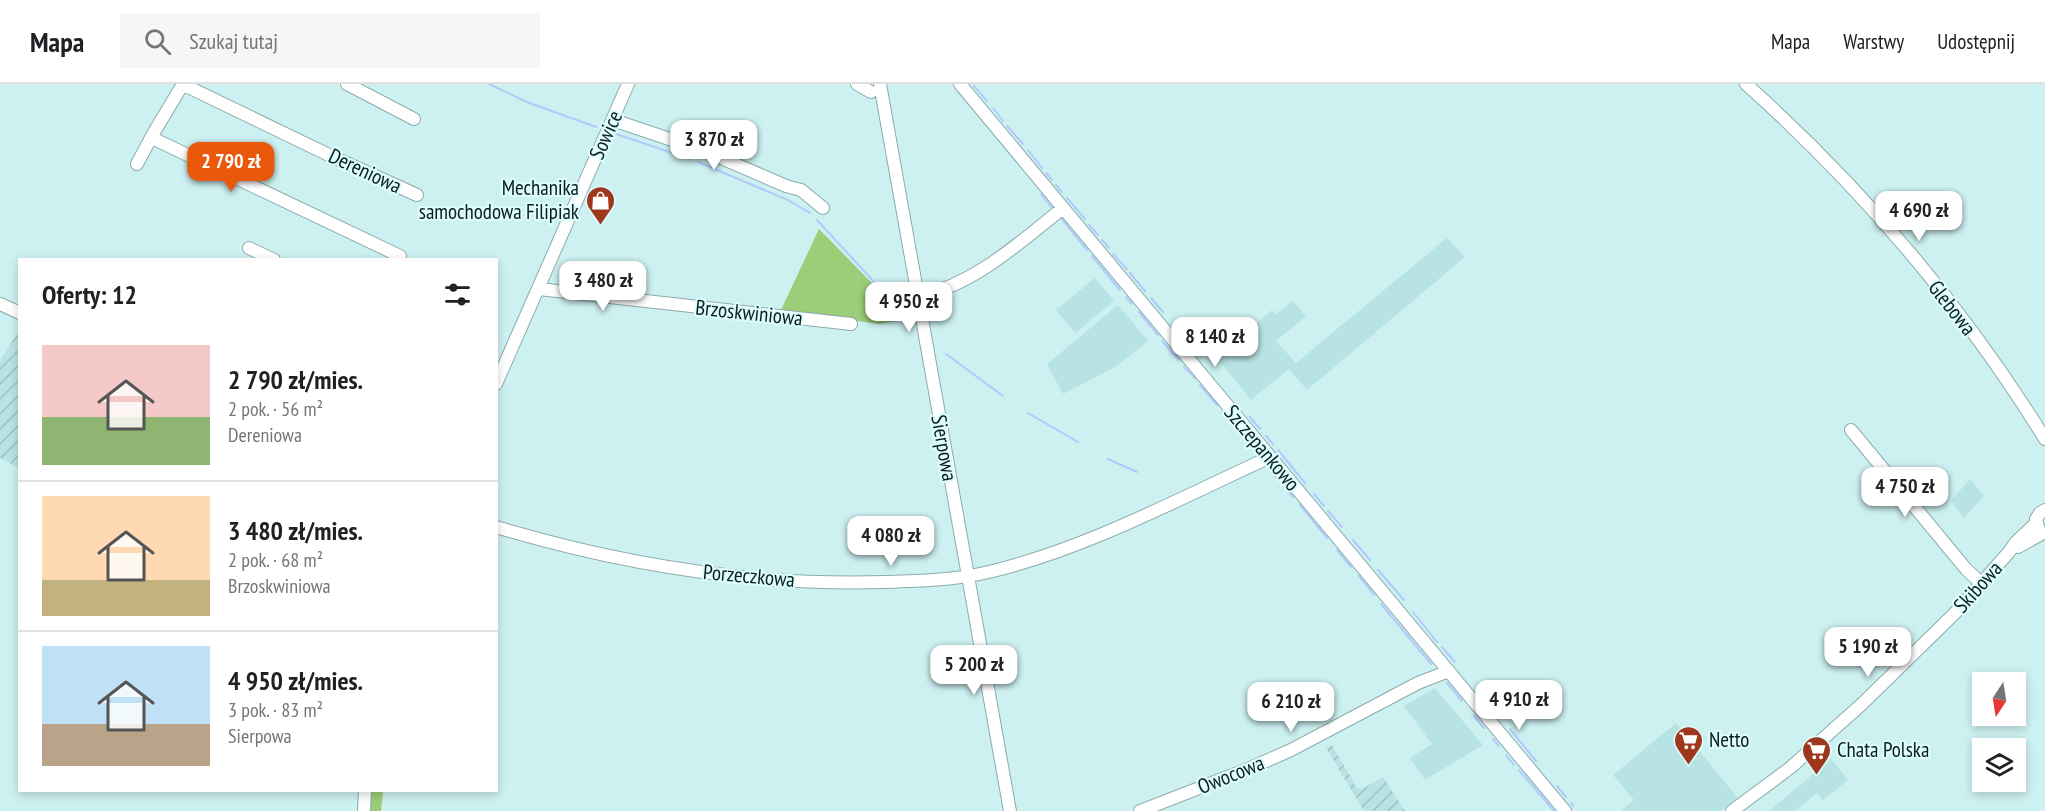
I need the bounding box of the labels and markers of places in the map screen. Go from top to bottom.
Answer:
pin: 3 870 zł [652,120,776,171]
pin: 2 790 zł [169,142,293,193]
place label: Mechanika samochodowa Filipiak [419,174,579,225]
shop icon: Mechanika samochodowa Filipiak [584,184,616,226]
pin: 4 690 zł [1857,191,1981,242]
pin: 3 480 zł [541,261,665,312]
pin: 4 950 zł [847,282,971,333]
pin: 8 140 zł [1153,317,1277,368]
pin: 4 750 zł [1843,467,1967,518]
pin: 4 080 zł [829,516,953,567]
pin: 5 190 zł [1806,627,1930,678]
pin: 5 200 zł [912,645,1036,696]
pin: 4 910 zł [1457,680,1581,731]
pin: 6 210 zł [1229,682,1353,733]
supermarket icon: Netto [1672,724,1704,766]
place label: Netto [1709,726,1749,753]
supermarket icon: Chata Polska [1800,734,1832,776]
place label: Chata Polska [1837,736,1929,763]

